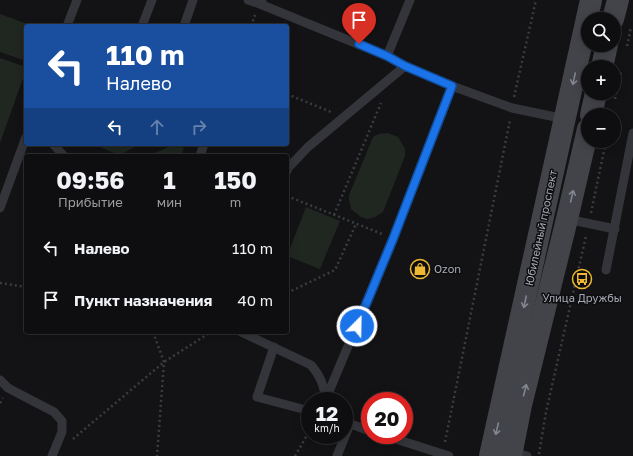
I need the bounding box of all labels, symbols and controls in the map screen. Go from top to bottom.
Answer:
pin [342,3,376,44]
icon: arrive [348,9,370,31]
map controls [581,12,621,148]
button: search [581,12,621,52]
text: 110 m [106,38,185,71]
icon: left [40,40,92,92]
button: + [581,60,621,100]
text: Налево [106,72,172,94]
one-way arrow [569,72,577,85]
button: − [581,108,621,148]
icon: left [104,116,126,138]
icon: ahead [146,116,168,138]
icon: right [188,116,210,138]
text: 09:56 [56,165,125,194]
text: 1 [163,165,176,194]
text: 150 [214,165,257,194]
street label: Юбилейный проспект [522,168,559,287]
one-way arrow [569,189,577,202]
text: Прибытие [58,194,123,210]
text: мин [157,194,182,210]
text: m [230,194,241,210]
icon: left [40,237,62,259]
text: Налево [74,239,130,257]
text: 110 m [232,239,273,257]
shop icon: Ozon [409,258,431,280]
place label: Ozon [434,262,461,275]
bus stop icon: Улица Дружбы [571,268,593,290]
icon: arrive [40,289,62,311]
text: Пункт назначения [74,291,212,309]
text: 40 m [238,291,273,309]
place label: Улица Дружбы [542,291,622,304]
one-way arrow [520,295,528,308]
position arrow [336,305,378,347]
one-way arrow [521,384,529,397]
speed limit sign: 20 [361,392,413,444]
text: 12 [316,401,338,425]
text: km/h [314,422,340,434]
one-way arrow [492,422,500,435]

